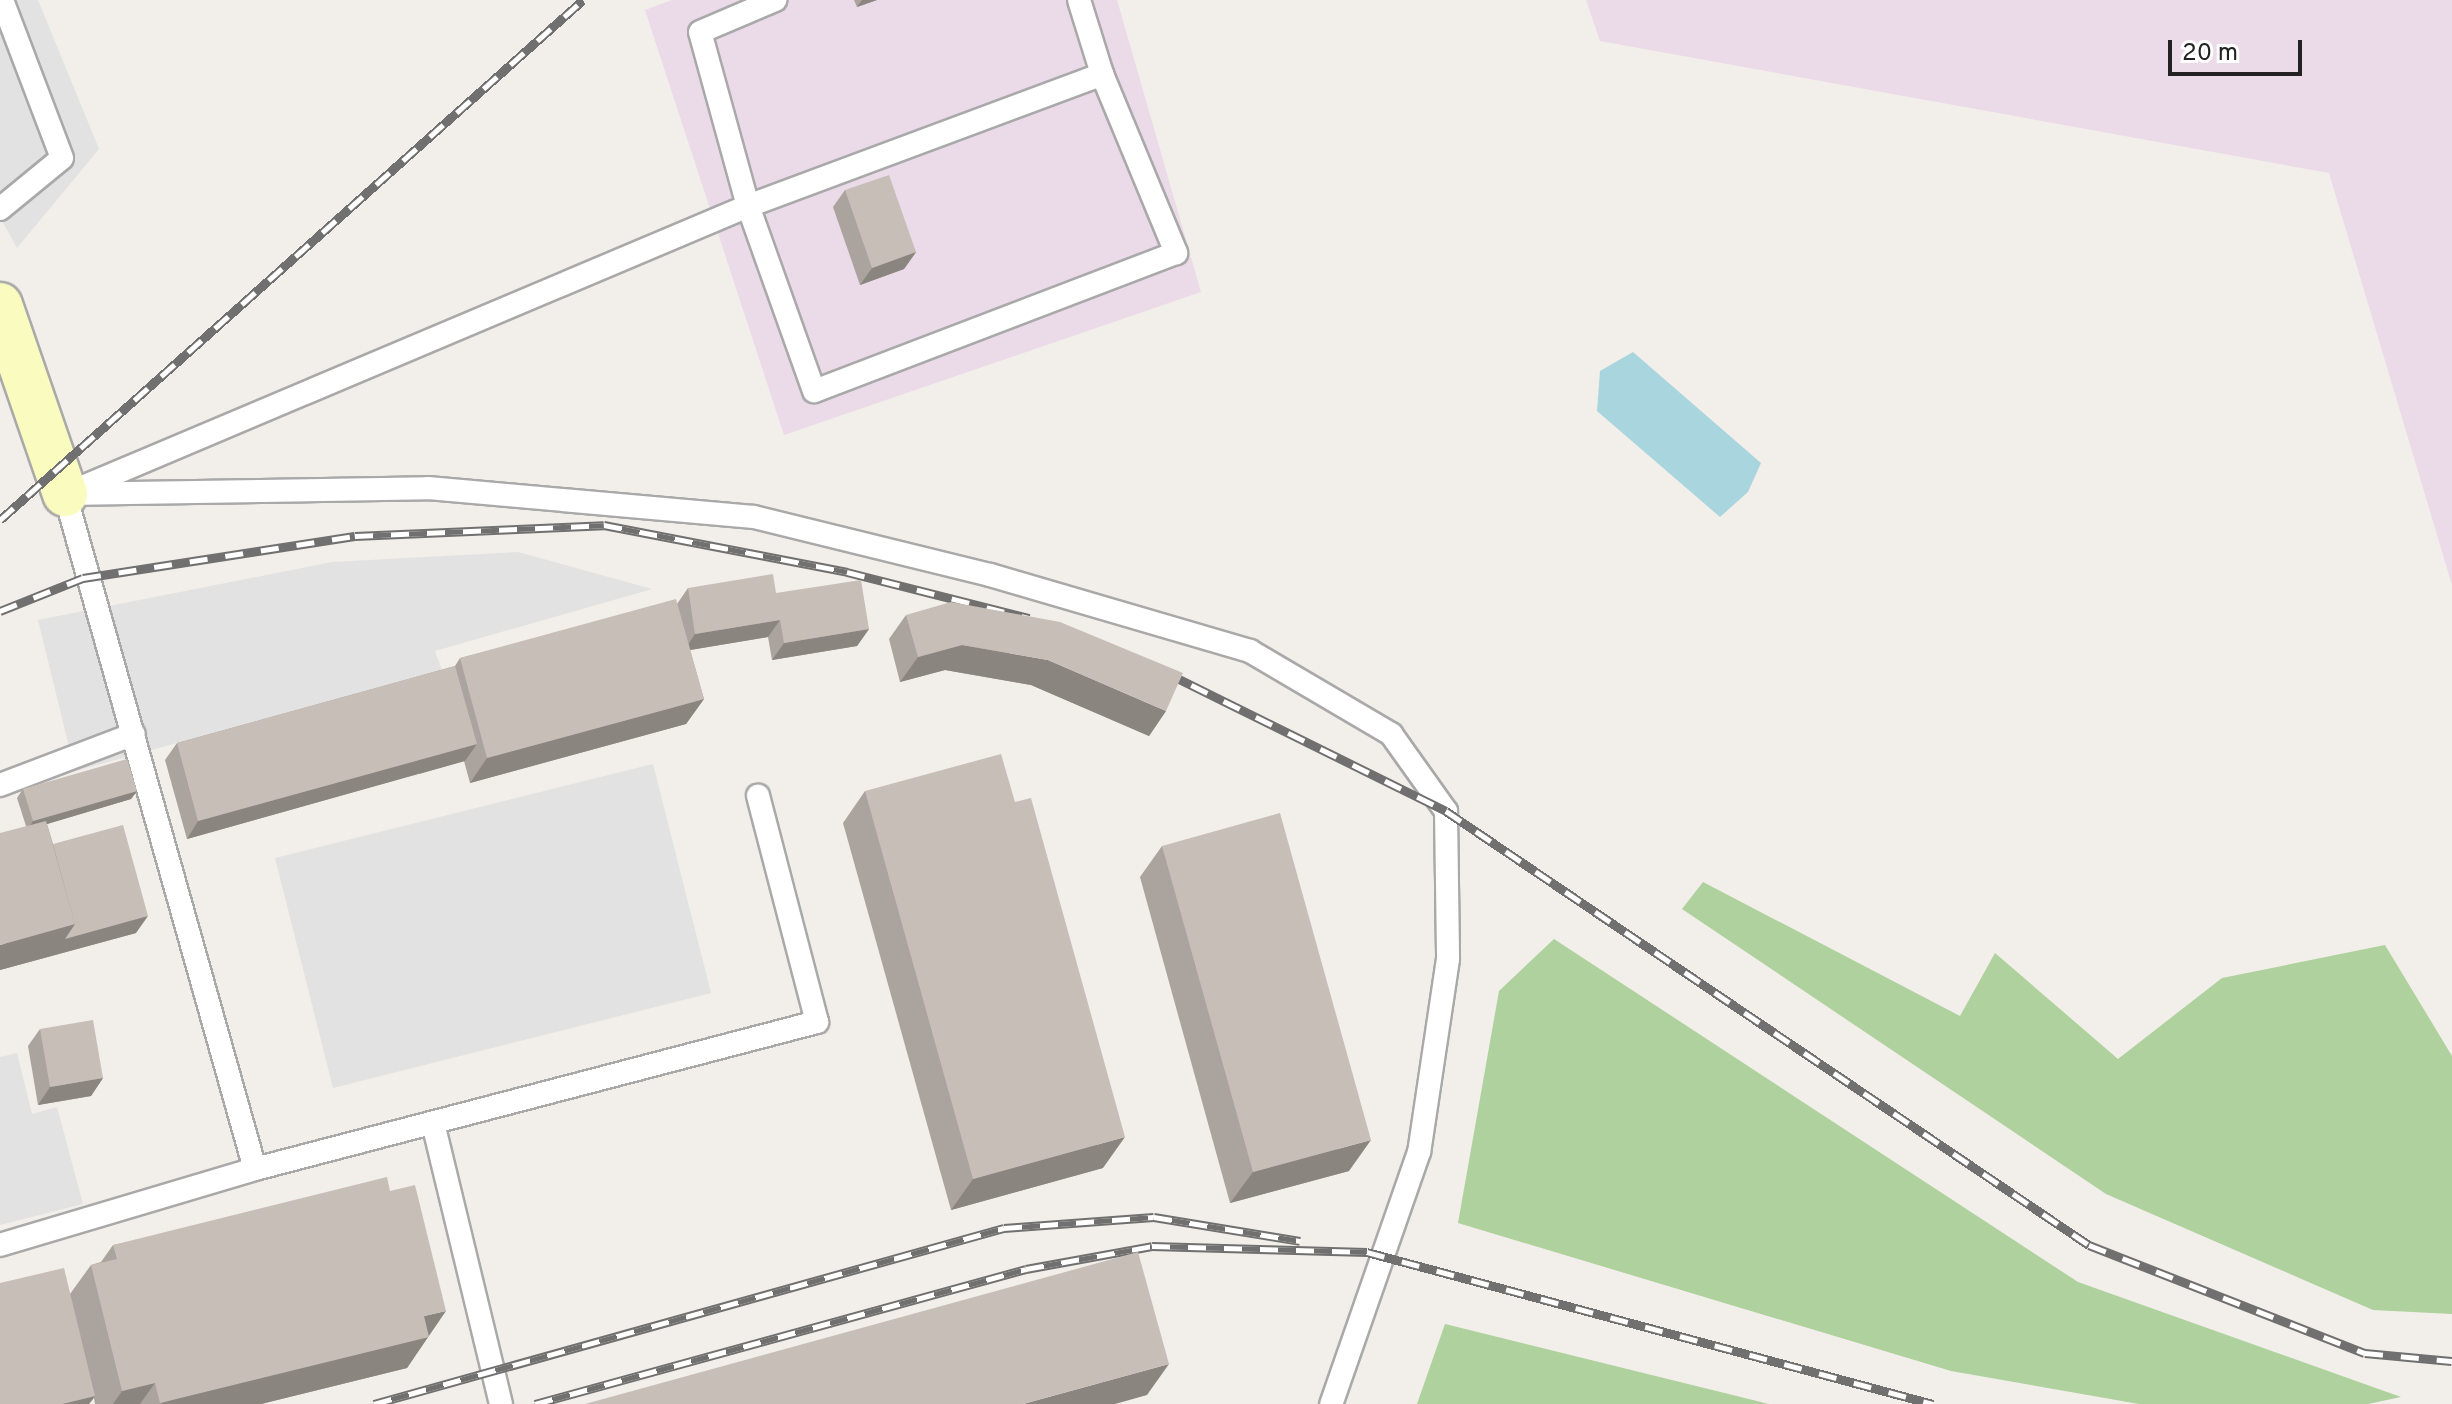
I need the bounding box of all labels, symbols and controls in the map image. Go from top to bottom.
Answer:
scale bar [2172,24,2306,74]
text: 20 m [2182,39,2238,69]

